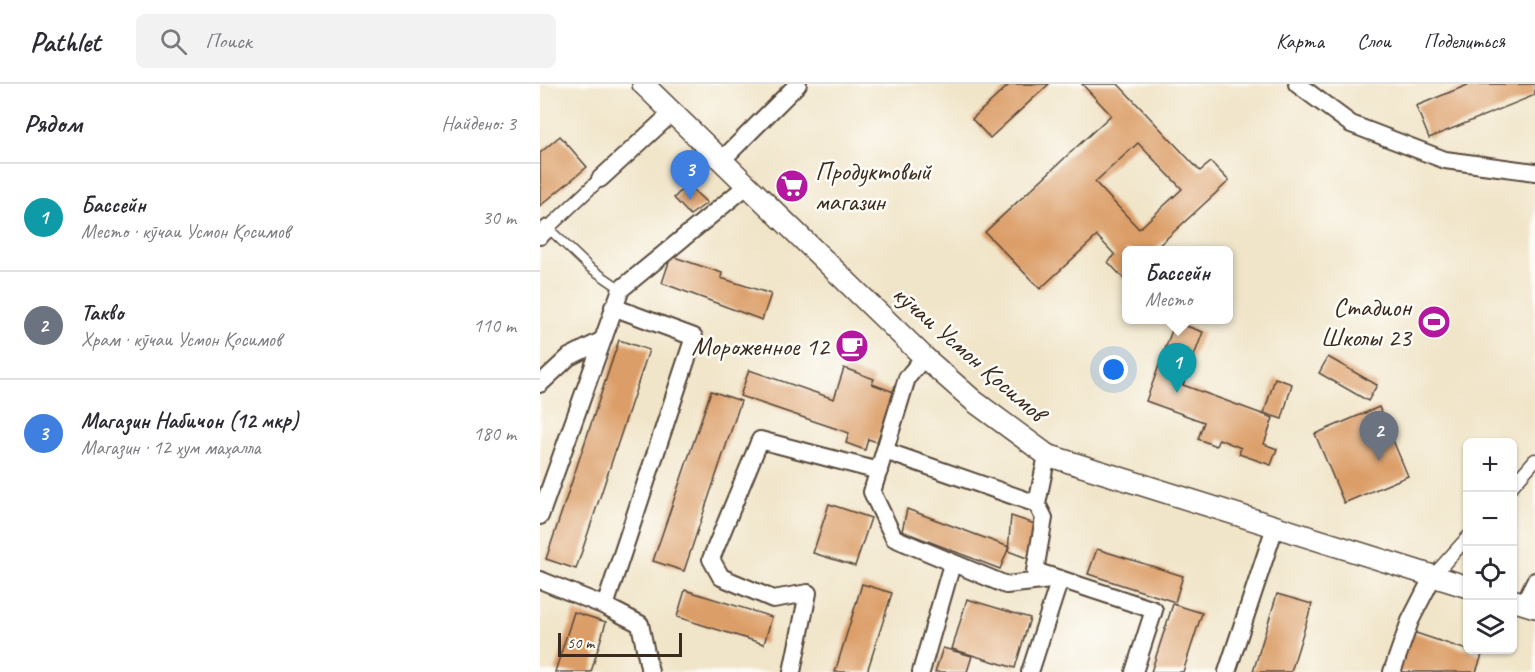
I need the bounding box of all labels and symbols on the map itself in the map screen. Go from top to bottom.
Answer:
pin: 3 [670,150,710,200]
place label: Продуктовый магазин [815,155,933,218]
supermarket icon: Продуктовый магазин [774,168,810,204]
street label: кӯчаи Усмон Қосимов [886,277,1056,432]
place label: Стадион Школы 23 [1321,291,1413,354]
sports icon: Стадион Школы 23 [1416,304,1452,340]
cafe icon: Мороженное 12 [834,328,870,364]
place label: Мороженное 12 [692,330,831,363]
pin: 1 [1158,344,1196,393]
your location [1099,355,1128,384]
pin: 2 [1360,412,1398,461]
scale bar [558,630,682,658]

